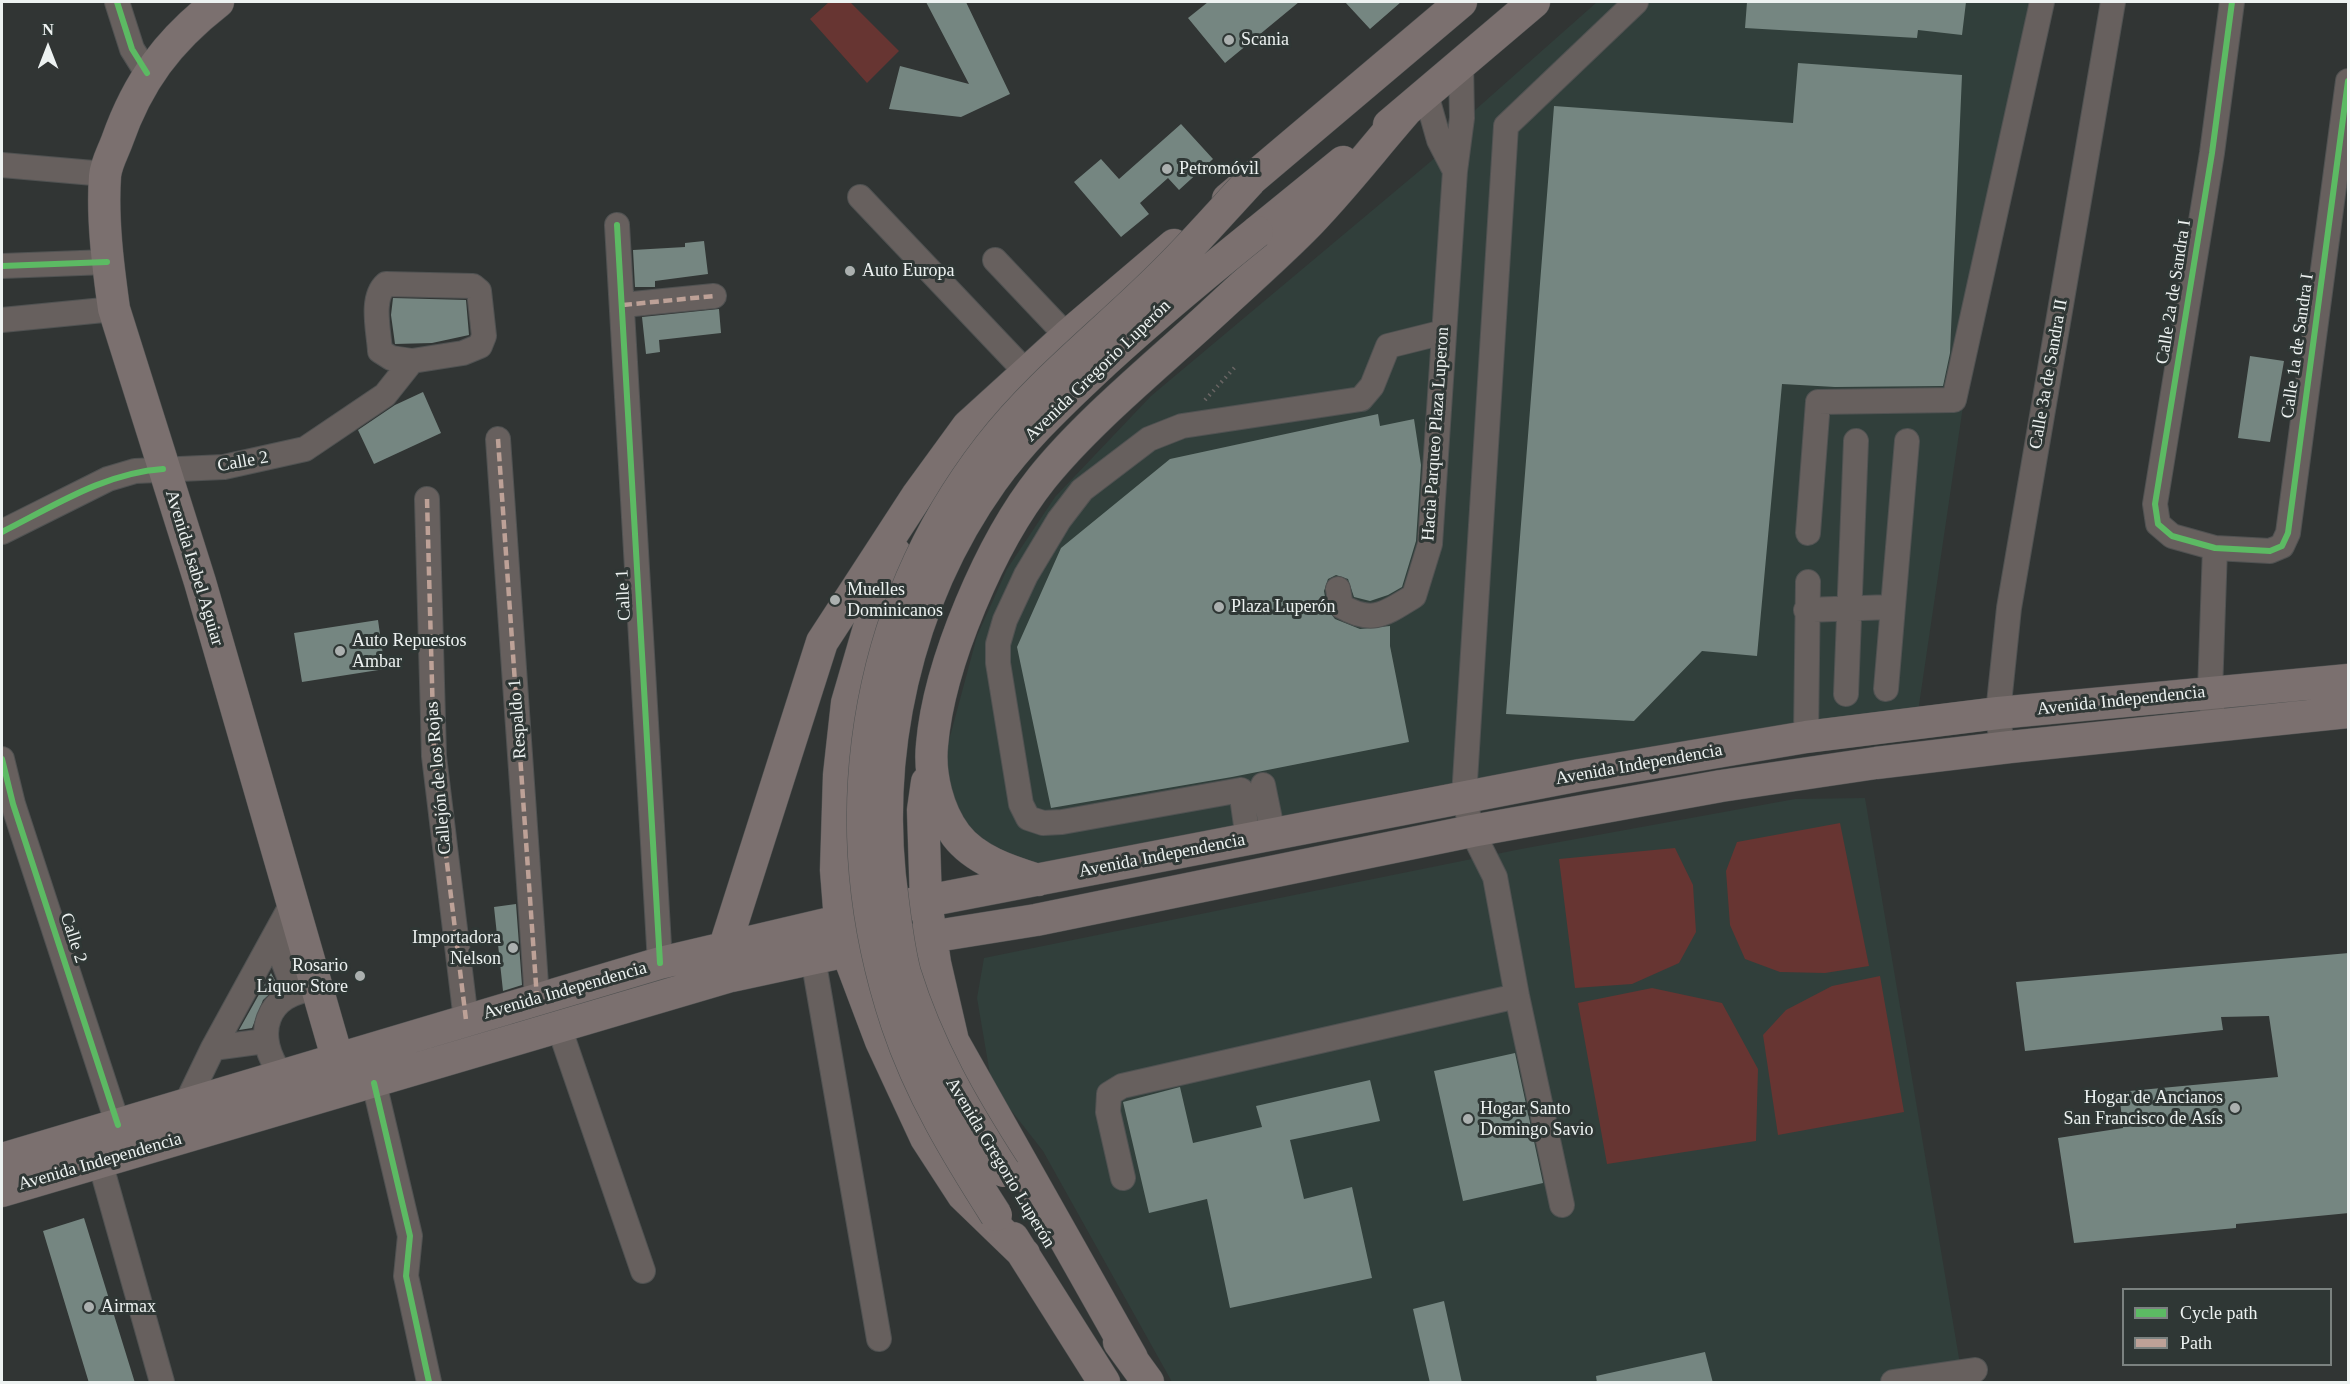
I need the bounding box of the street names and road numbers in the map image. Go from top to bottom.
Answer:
street label: Calle 2a de Sandra I [2152,218,2196,366]
street label: Calle 1a de Sandra I [2277,272,2319,420]
street label: Avenida Gregorio Luperón [1021,296,1175,446]
street label: Calle 3a de Sandra II [2025,297,2073,451]
street label: Hacia Parqueo Plaza Luperon [1418,326,1454,542]
street label: Calle 2 [216,447,270,477]
street label: Avenida Isabel Aguiar [160,488,228,648]
street label: Calle 1 [612,569,636,621]
street label: Respaldo 1 [504,678,532,760]
street label: Avenida Independencia [2036,681,2206,721]
street label: Callejón de los Rojas [422,701,456,855]
street label: Avenida Independencia [1554,740,1724,790]
street label: Avenida Independencia [1077,829,1247,883]
street label: Calle 2 [55,910,91,966]
street label: Avenida Independencia [481,957,649,1025]
street label: Avenida Gregorio Luperón [941,1074,1059,1252]
street label: Avenida Independencia [16,1128,184,1196]

